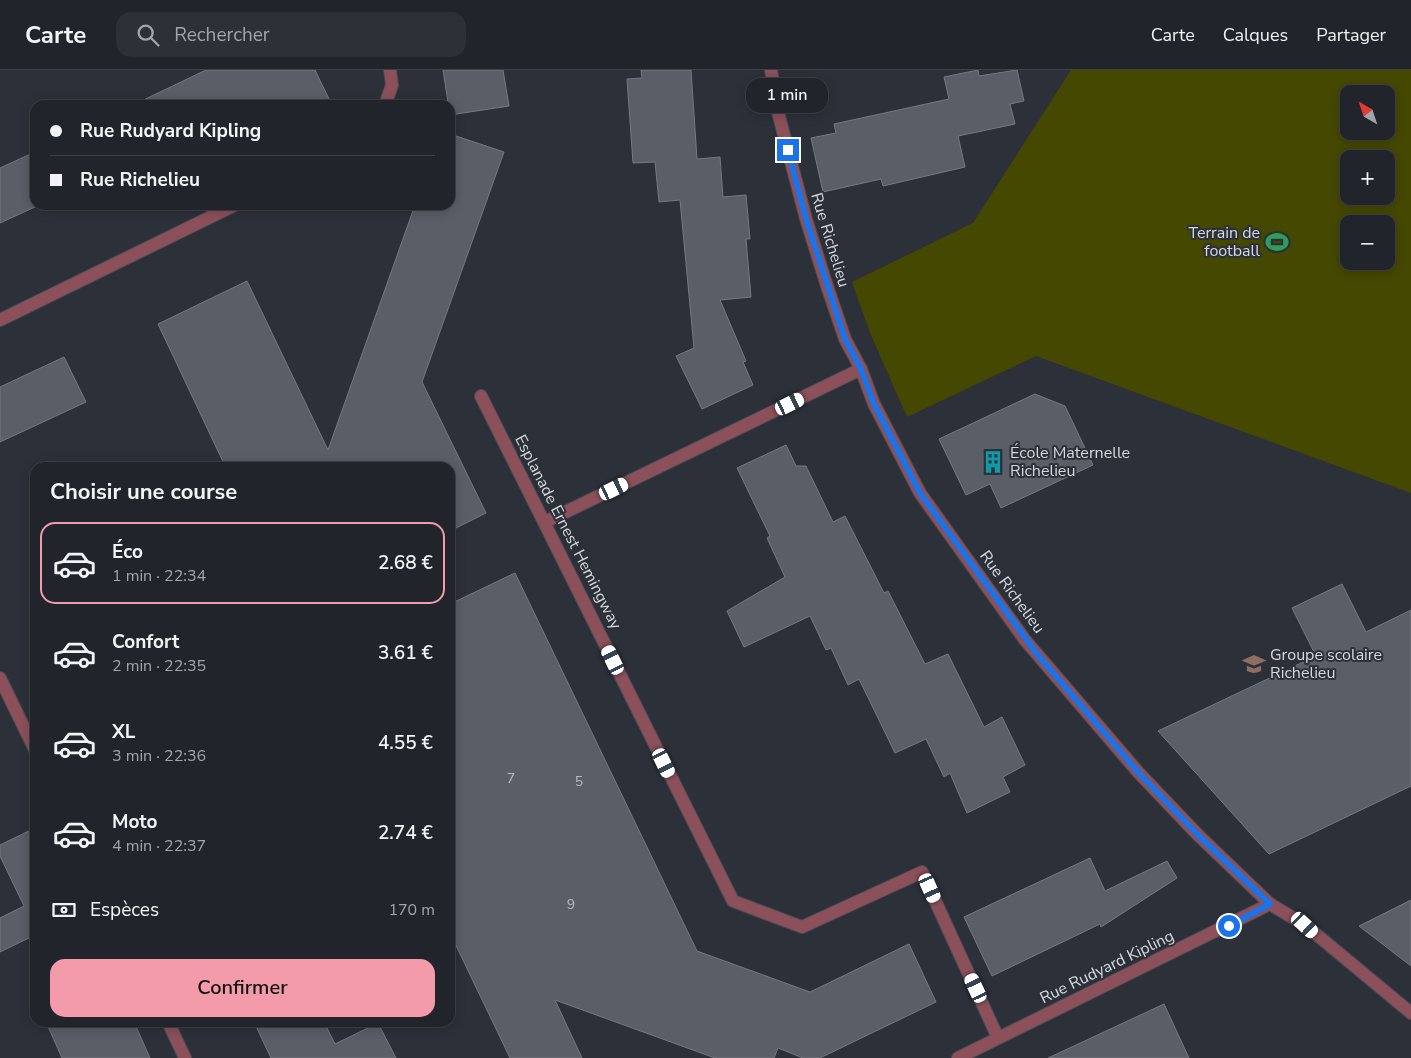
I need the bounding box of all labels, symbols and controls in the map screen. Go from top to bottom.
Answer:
search box [116,12,466,57]
text: Carte [25,19,86,51]
icon: search [134,21,162,49]
text: Rechercher [174,22,270,48]
text: Carte [1151,23,1195,47]
text: Calques [1223,23,1288,47]
text: Partager [1316,23,1386,47]
callout: 1 min [747,78,829,112]
text: 1 min [767,84,807,106]
north arrow [1340,85,1395,140]
map controls [1340,85,1395,270]
text: Rue Rudyard Kipling [80,118,261,144]
route end [777,139,799,161]
button: + [1340,150,1395,205]
text: Rue Richelieu [80,167,200,193]
street label: Rue Richelieu [805,190,855,290]
button: − [1340,215,1395,270]
place label: Terrain de football [1188,222,1260,262]
sports icon: Terrain de football [1264,229,1290,255]
car [773,391,806,417]
street label: Esplanade Ernest Hemingway [509,431,627,634]
place label: École Maternelle Richelieu [1010,442,1130,482]
building icon: École Maternelle Richelieu [980,449,1006,475]
car [597,476,630,502]
text: Choisir une course [50,477,237,507]
text: Éco [112,539,143,565]
icon: car [52,541,97,586]
street label: Rue Richelieu [974,546,1050,638]
text: 2.68 € [378,550,433,576]
text: 1 min · 22:34 [112,565,206,587]
text: Confort [112,629,179,655]
icon: car [52,631,97,676]
text: 3.61 € [378,640,433,666]
car [599,643,626,677]
place label: Groupe scolaire Richelieu [1270,644,1382,684]
school or university icon: Groupe scolaire Richelieu [1241,651,1267,677]
text: 2 min · 22:35 [112,655,206,677]
text: XL [112,719,135,745]
icon: car [52,721,97,766]
text: 4.55 € [378,730,433,756]
text: 3 min · 22:36 [112,745,206,767]
car [650,746,677,780]
house number: 7 [507,769,515,788]
house number: 5 [575,772,583,791]
text: Moto [112,809,158,835]
icon: car [52,811,97,856]
text: 2.74 € [378,820,433,846]
text: 4 min · 22:37 [112,835,206,857]
car [917,871,942,905]
house number: 9 [567,895,575,914]
icon: cash [50,896,78,924]
text: Espèces [90,897,159,923]
text: 170 m [388,899,435,921]
car [1288,909,1321,941]
route start [1218,915,1240,937]
street label: Rue Rudyard Kipling [1036,925,1178,1009]
button: Confirmer [50,959,435,1017]
car [962,971,989,1005]

